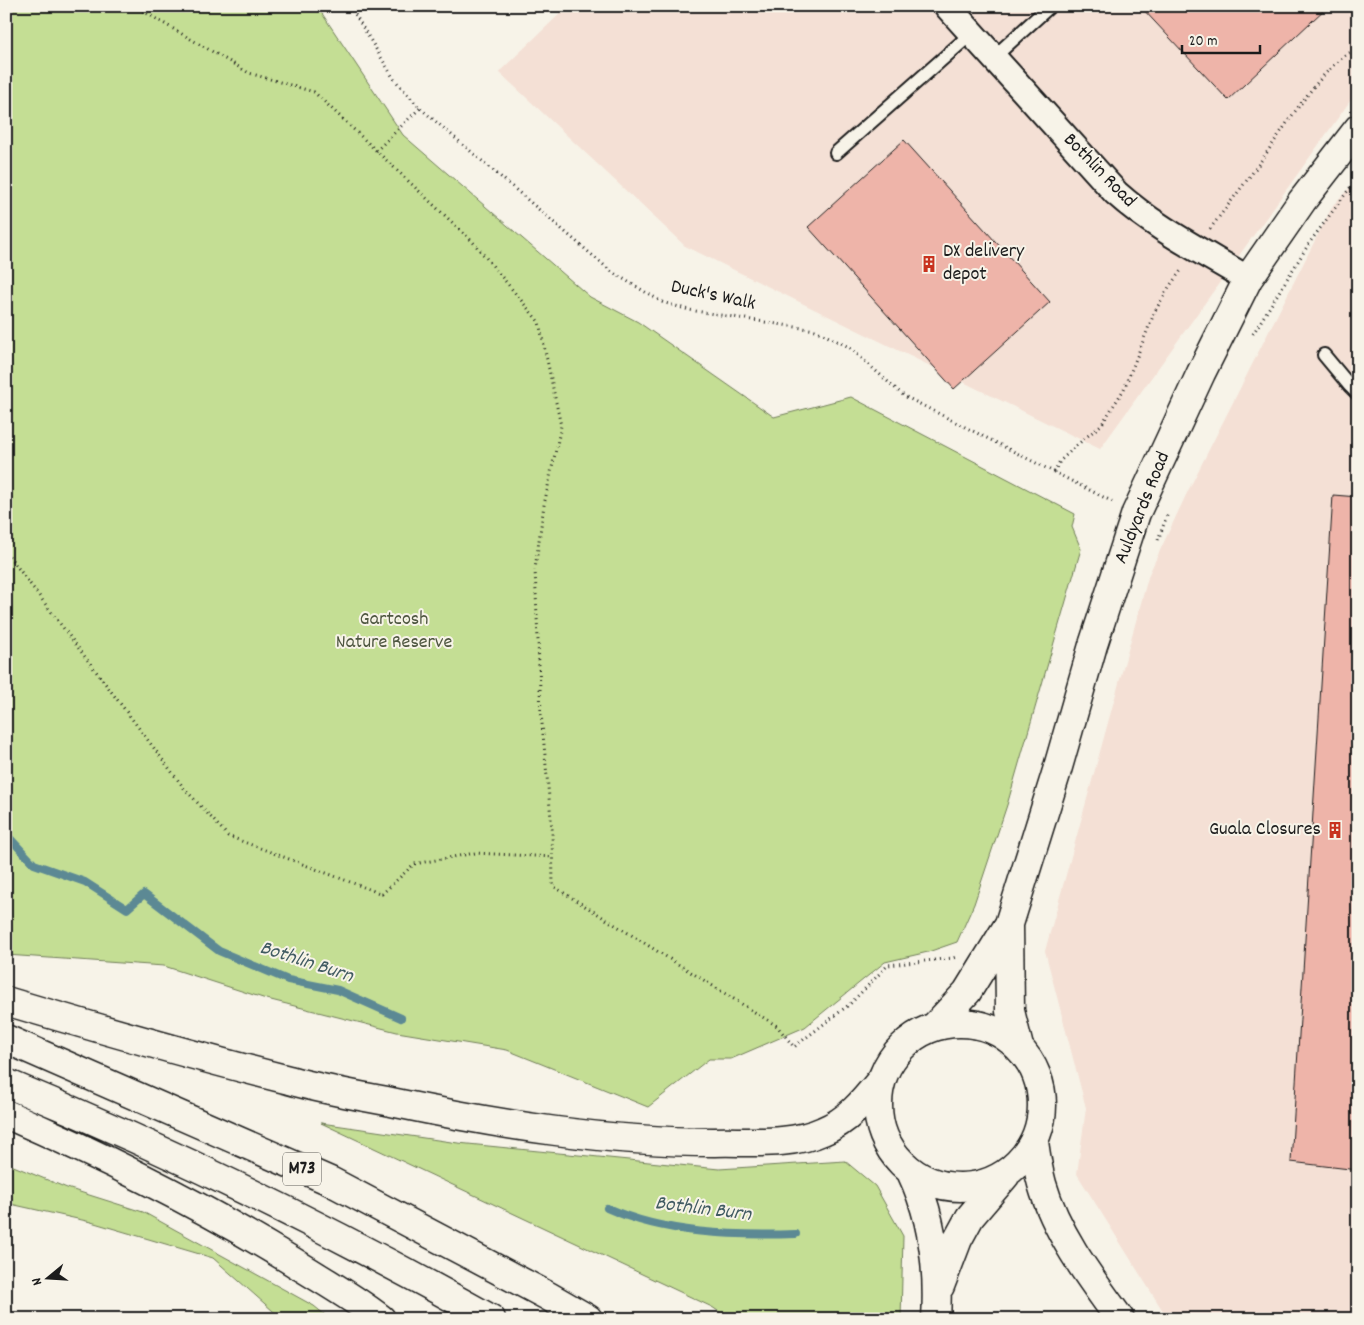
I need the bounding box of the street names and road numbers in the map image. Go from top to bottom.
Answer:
street label: Bothlin Road [1056,127,1142,215]
street label: Duck's Walk [668,273,758,319]
street label: Auldyards Road [1108,448,1178,568]
road number: M73 [283,1152,321,1186]

